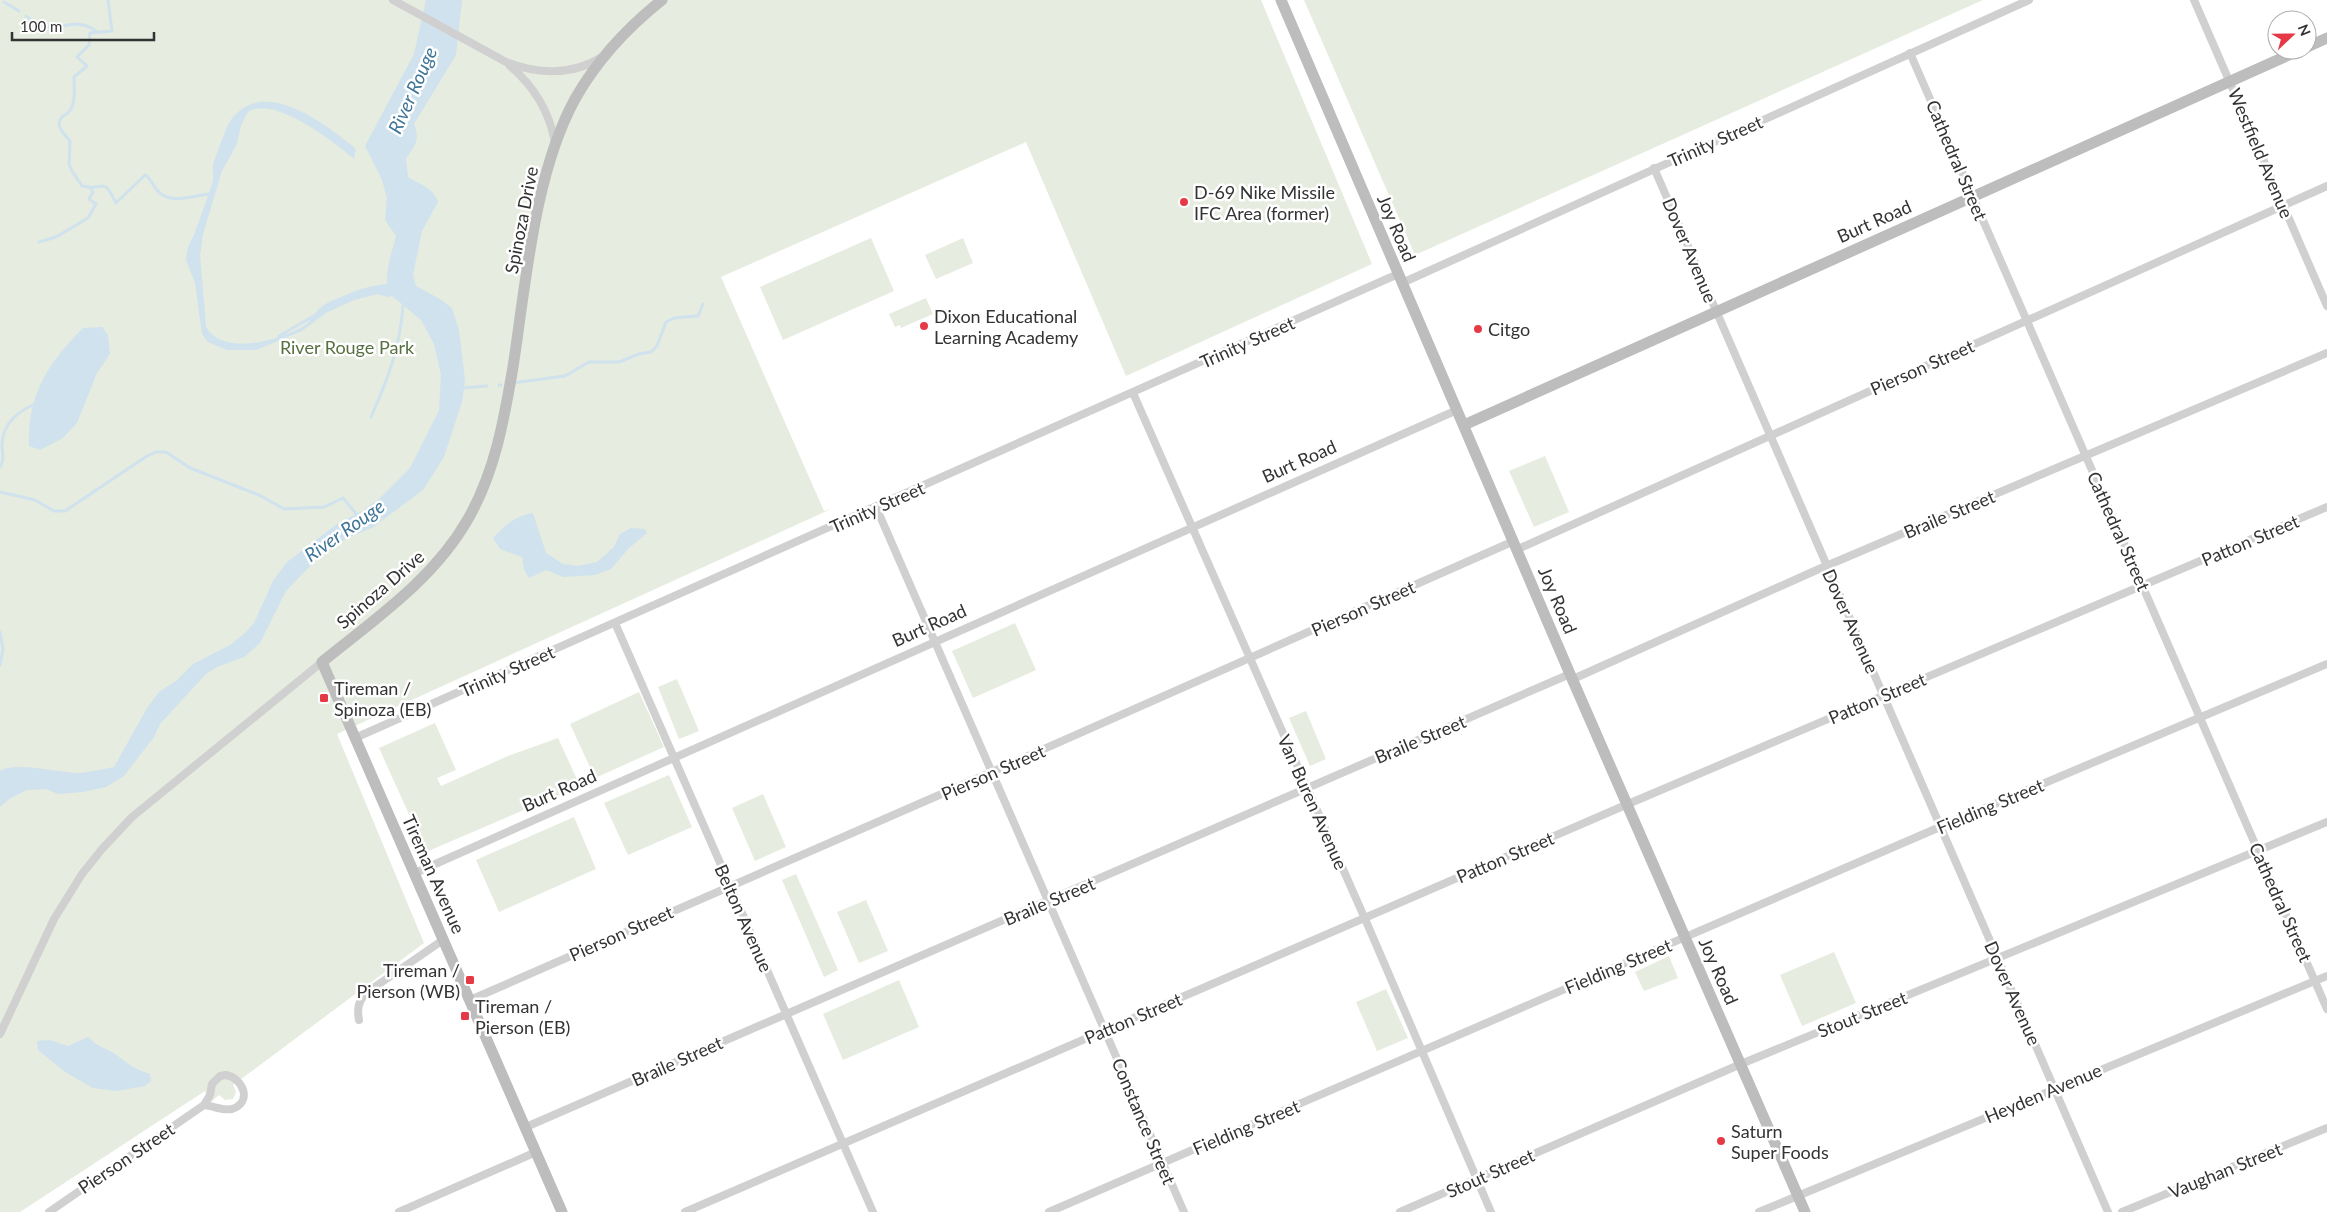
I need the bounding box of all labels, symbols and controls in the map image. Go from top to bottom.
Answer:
scale bar [12,10,155,42]
north arrow [2267,10,2317,60]
text: 100 m [20,17,62,35]
text: N [2295,22,2314,38]
water label: River Rouge [383,43,441,137]
street label: Westfield Avenue [2224,85,2298,221]
street label: Cathedral Street [1922,97,1992,224]
street label: Trinity Street [1664,110,1766,172]
street label: Spinoza Drive [500,165,542,275]
place label: D-69 Nike Missile IFC Area (former) [1194,181,1335,224]
street label: Joy Road [1373,191,1421,265]
street label: Dover Avenue [1658,194,1722,306]
street label: Burt Road [1833,195,1915,247]
marker: D-69 Nike Missile IFC Area (former) [1178,196,1190,208]
place label: Dixon Educational Learning Academy [934,305,1079,348]
street label: Trinity Street [1196,311,1298,373]
place label: Citgo [1488,318,1530,340]
marker: Dixon Educational Learning Academy [918,320,930,332]
marker: Citgo [1472,323,1484,335]
street label: Pierson Street [1867,334,1978,400]
park label: River Rouge Park [280,336,415,358]
street label: Burt Road [1258,435,1340,487]
street label: Cathedral Street [2083,468,2155,595]
street label: Trinity Street [826,476,928,538]
street label: Braile Street [1900,485,1998,543]
water label: River Rouge [300,494,388,566]
street label: Patton Street [2198,509,2303,570]
street label: Spinoza Drive [332,545,428,633]
street label: Joy Road [1534,563,1582,637]
street label: Dover Avenue [1818,565,1884,677]
street label: Pierson Street [1308,575,1419,641]
street label: Burt Road [888,599,970,651]
street label: Trinity Street [456,640,558,702]
street label: Patton Street [1825,667,1930,728]
place label: Tireman / Spinoza (EB) [334,677,431,720]
marker: Tireman / Spinoza (EB) [318,692,330,704]
street label: Braile Street [1371,710,1469,768]
street label: Van Buren Avenue [1273,731,1353,873]
street label: Pierson Street [938,739,1049,805]
street label: Burt Road [518,764,600,816]
street label: Fielding Street [1933,773,2047,838]
street label: Tireman Avenue [398,811,470,937]
street label: Patton Street [1453,826,1558,887]
street label: Cathedral Street [2245,839,2317,966]
street label: Belton Avenue [710,861,778,975]
street label: Braile Street [1000,872,1098,930]
street label: Pierson Street [566,900,677,966]
street label: Fielding Street [1561,933,1675,998]
street label: Joy Road [1695,934,1743,1008]
street label: Dover Avenue [1980,937,2046,1049]
place label: Tireman / Pierson (WB) [356,959,460,1002]
marker: Tireman / Pierson (WB) [464,974,476,986]
street label: Stout Street [1814,986,1910,1042]
street label: Patton Street [1081,987,1186,1048]
place label: Tireman / Pierson (EB) [475,995,570,1038]
marker: Tireman / Pierson (EB) [459,1010,471,1022]
street label: Braile Street [628,1031,726,1091]
street label: Constance Street [1107,1054,1181,1188]
street label: Heyden Avenue [1981,1058,2105,1128]
street label: Fielding Street [1189,1094,1303,1159]
street label: Pierson Street [74,1118,179,1198]
place label: Saturn Super Foods [1731,1120,1829,1163]
marker: Saturn Super Foods [1715,1135,1727,1147]
street label: Vaughan Street [2165,1137,2285,1203]
street label: Stout Street [1442,1144,1538,1202]

